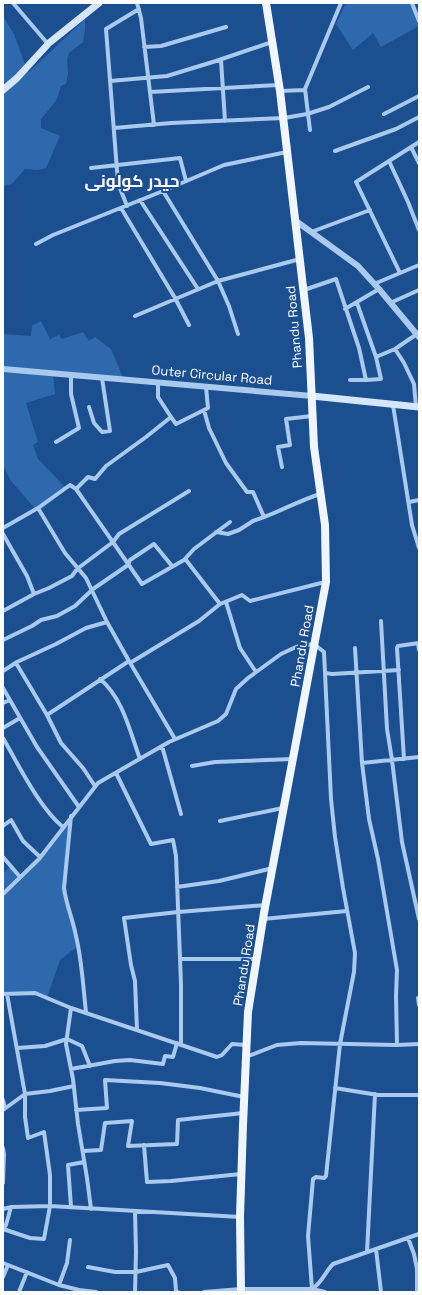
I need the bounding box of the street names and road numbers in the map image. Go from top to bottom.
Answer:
street label: Phandu Road [282,285,306,369]
street label: Outer Circular Road [151,361,273,389]
street label: Phandu Road [286,604,318,688]
street label: Phandu Road [229,923,259,1007]

